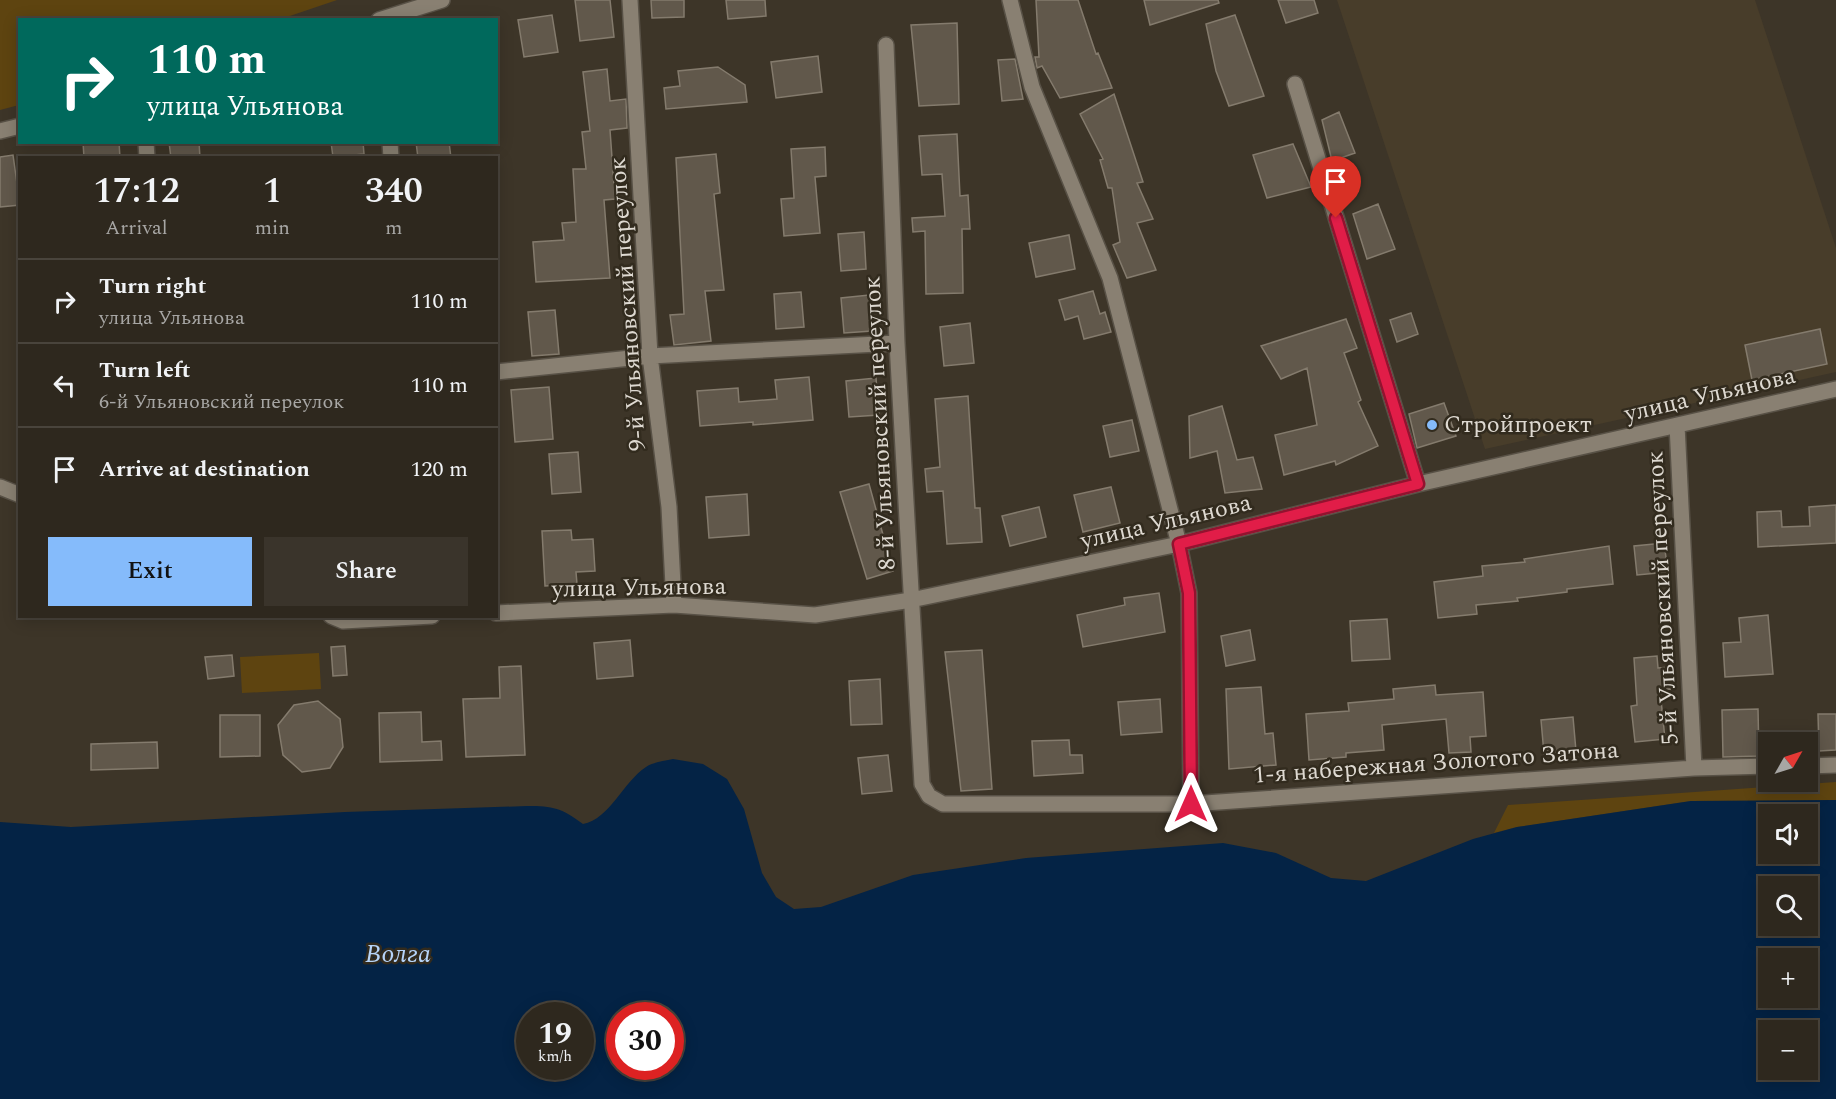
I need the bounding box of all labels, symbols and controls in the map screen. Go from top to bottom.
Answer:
text: 110 m [147,29,266,92]
icon: right [48,42,126,120]
text: улица Ульянова [147,86,344,128]
street label: 9-й Ульяновский переулок [600,156,656,452]
pin [1310,156,1361,218]
text: 17:12 [93,164,180,219]
text: 1 [263,164,282,219]
text: 340 [365,164,423,219]
icon: arrive [1319,165,1352,198]
text: Arrival [105,213,168,243]
text: min [255,213,290,243]
text: m [385,213,403,243]
text: Turn right [99,270,206,303]
street label: 8-й Ульяновский переулок [854,275,906,571]
icon: right [48,285,81,318]
text: 110 m [411,285,468,318]
text: улица Ульянова [99,303,245,333]
text: Turn left [99,354,191,387]
street label: улица Ульянова [1620,358,1799,432]
icon: left [48,369,81,402]
text: 110 m [411,369,468,402]
text: 6-й Ульяновский переулок [99,387,344,417]
place label: Стройпроект [1444,407,1592,443]
marker: Стройпроект [1425,418,1439,432]
street label: 5-й Ульяновский переулок [1637,450,1689,746]
icon: arrive [48,453,81,486]
text: Arrive at destination [99,453,310,486]
text: 120 m [411,453,468,486]
street label: улица Ульянова [1076,485,1255,559]
button: Exit [48,537,252,606]
button: Share [264,537,468,606]
street label: улица Ульянова [550,568,727,608]
street label: 1-я набережная Золотого Затона [1252,732,1620,794]
north arrow [1758,732,1818,792]
map controls [1758,732,1818,1080]
position arrow [1159,772,1223,836]
button: sound [1758,804,1818,864]
button: search [1758,876,1818,936]
water label: Волга [365,934,431,974]
button: + [1758,948,1818,1008]
speed limit sign: 30 [606,1002,684,1080]
text: 19 [538,1011,572,1057]
button: − [1758,1020,1818,1080]
text: km/h [538,1045,572,1068]

